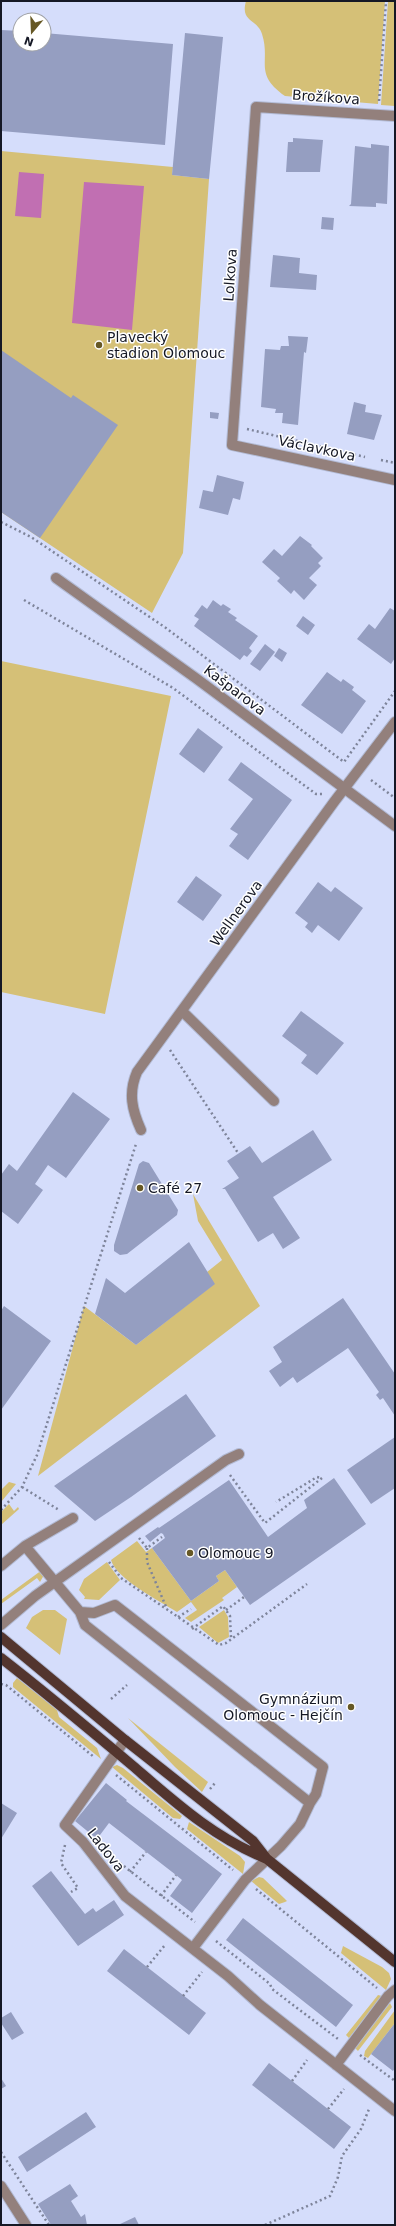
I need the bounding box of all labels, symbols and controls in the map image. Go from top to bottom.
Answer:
north arrow [12,12,52,52]
text: N [22,33,35,49]
street label: Brožíkova [292,87,360,107]
street label: Lolkova [220,248,240,302]
place label: Plavecký stadion Olomouc [107,329,225,361]
marker: Plavecký stadion Olomouc [94,340,104,350]
street label: Václavkova [277,432,357,464]
street label: Kašparova [201,662,269,718]
street label: Wellnerova [207,877,265,949]
place label: Café 27 [148,1180,202,1196]
marker: Café 27 [135,1183,145,1193]
place label: Olomouc 9 [198,1545,274,1561]
marker: Olomouc 9 [185,1548,195,1558]
place label: Gymnázium Olomouc - Hejčín [223,1691,343,1723]
marker: Gymnázium Olomouc - Hejčín [346,1702,356,1712]
street label: Ladova [84,1825,128,1875]

